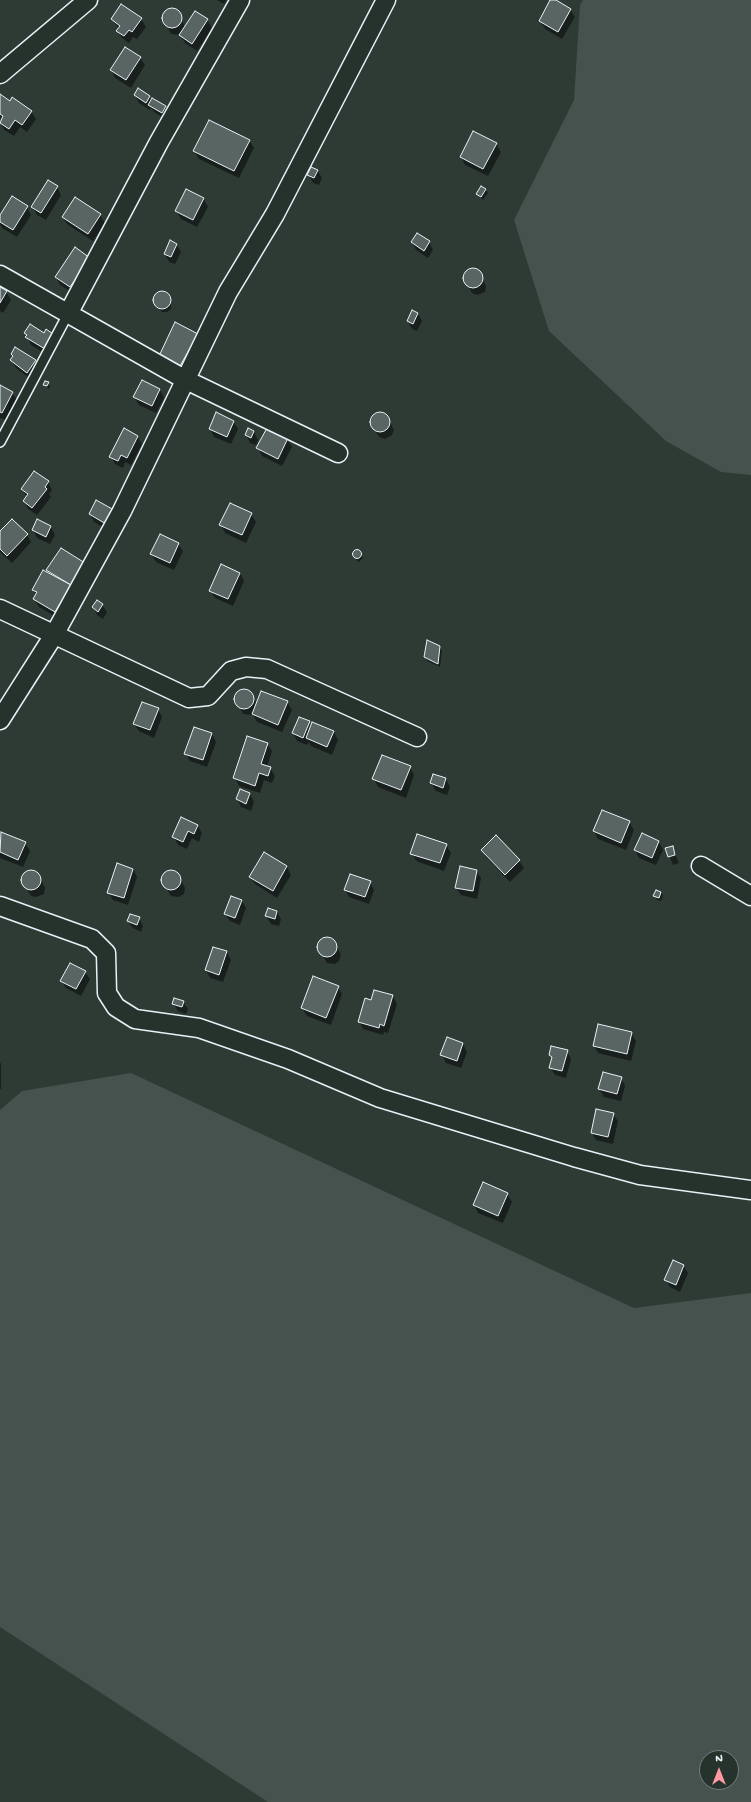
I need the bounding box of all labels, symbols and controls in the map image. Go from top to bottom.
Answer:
north arrow [699,1750,739,1790]
text: N [715,1753,723,1765]

